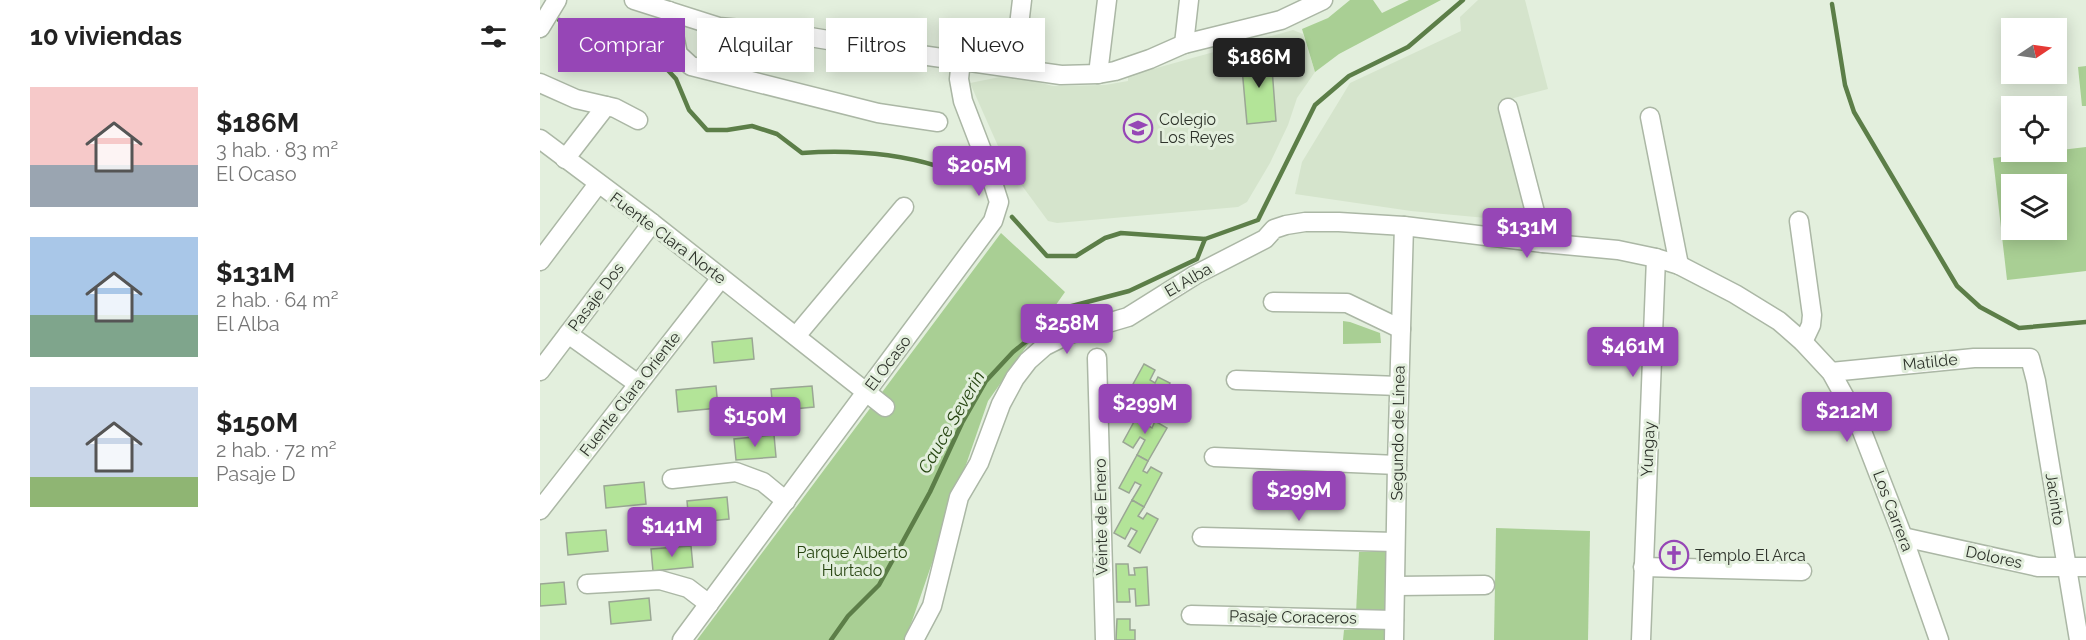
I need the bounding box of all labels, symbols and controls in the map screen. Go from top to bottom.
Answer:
chip: Comprar [558,18,685,72]
chip: Alquilar [697,18,814,72]
chip: Filtros [826,18,927,72]
chip: Nuevo [939,18,1045,72]
north arrow [2001,18,2067,84]
map controls [2001,18,2067,240]
icon: filters [477,20,510,53]
text: 10 viviendas [30,21,182,51]
pin: $186M [1217,38,1301,89]
text: $186M [1227,45,1291,69]
button: locate [2001,96,2067,162]
text: $186M [216,108,299,138]
place label: Colegio Los Reyes [1159,110,1235,147]
icon: home [78,111,150,183]
school or university icon: Colegio Los Reyes [1122,112,1154,144]
text: 3 hab. · 83 m² [216,138,338,162]
pin: $205M [937,146,1021,197]
text: $205M [947,153,1011,177]
text: El Ocaso [216,162,297,186]
button: layers [2001,174,2067,240]
street label: Fuente Clara Norte [606,188,730,288]
pin: $131M [1485,208,1569,259]
text: $131M [1497,215,1557,239]
text: $131M [216,258,295,288]
street label: Pasaje Dos [564,259,628,335]
street label: El Alba [1161,259,1215,301]
icon: home [78,261,150,333]
text: 2 hab. · 64 m² [216,288,338,312]
pin: $258M [1025,304,1109,355]
text: $258M [1035,311,1099,335]
text: El Alba [216,312,280,336]
pin: $461M [1591,327,1675,378]
street label: Fuente Clara Oriente [576,328,684,460]
street label: El Ocaso [861,332,915,394]
text: $461M [1601,334,1665,358]
street label: Matilde [1902,350,1958,374]
street label: Segundo de Línea [1387,365,1409,501]
water label: Cauce Severin [913,367,989,477]
pin: $299M [1103,384,1187,435]
text: $299M [1113,391,1177,415]
pin: $212M [1805,392,1889,443]
pin: $150M [713,397,797,448]
text: $212M [1816,399,1878,423]
text: $150M [723,404,787,428]
text: $150M [216,408,298,438]
icon: home [78,411,150,483]
street label: Yungay [1637,421,1659,477]
text: 2 hab. · 72 m² [216,438,337,462]
street label: Veinte de Enero [1090,458,1112,576]
text: Pasaje D [216,462,295,486]
street label: Los Carrera [1869,468,1917,554]
pin: $299M [1257,471,1341,522]
street label: Jacinto [2042,472,2068,526]
text: $299M [1267,478,1331,502]
pin: $141M [630,507,714,558]
text: $141M [641,514,703,538]
church icon: Templo El Arca [1658,539,1690,571]
street label: Dolores [1964,542,2024,572]
park label: Parque Alberto Hurtado [796,543,908,580]
place label: Templo El Arca [1695,546,1806,565]
street label: Pasaje Coraceros [1229,606,1357,628]

